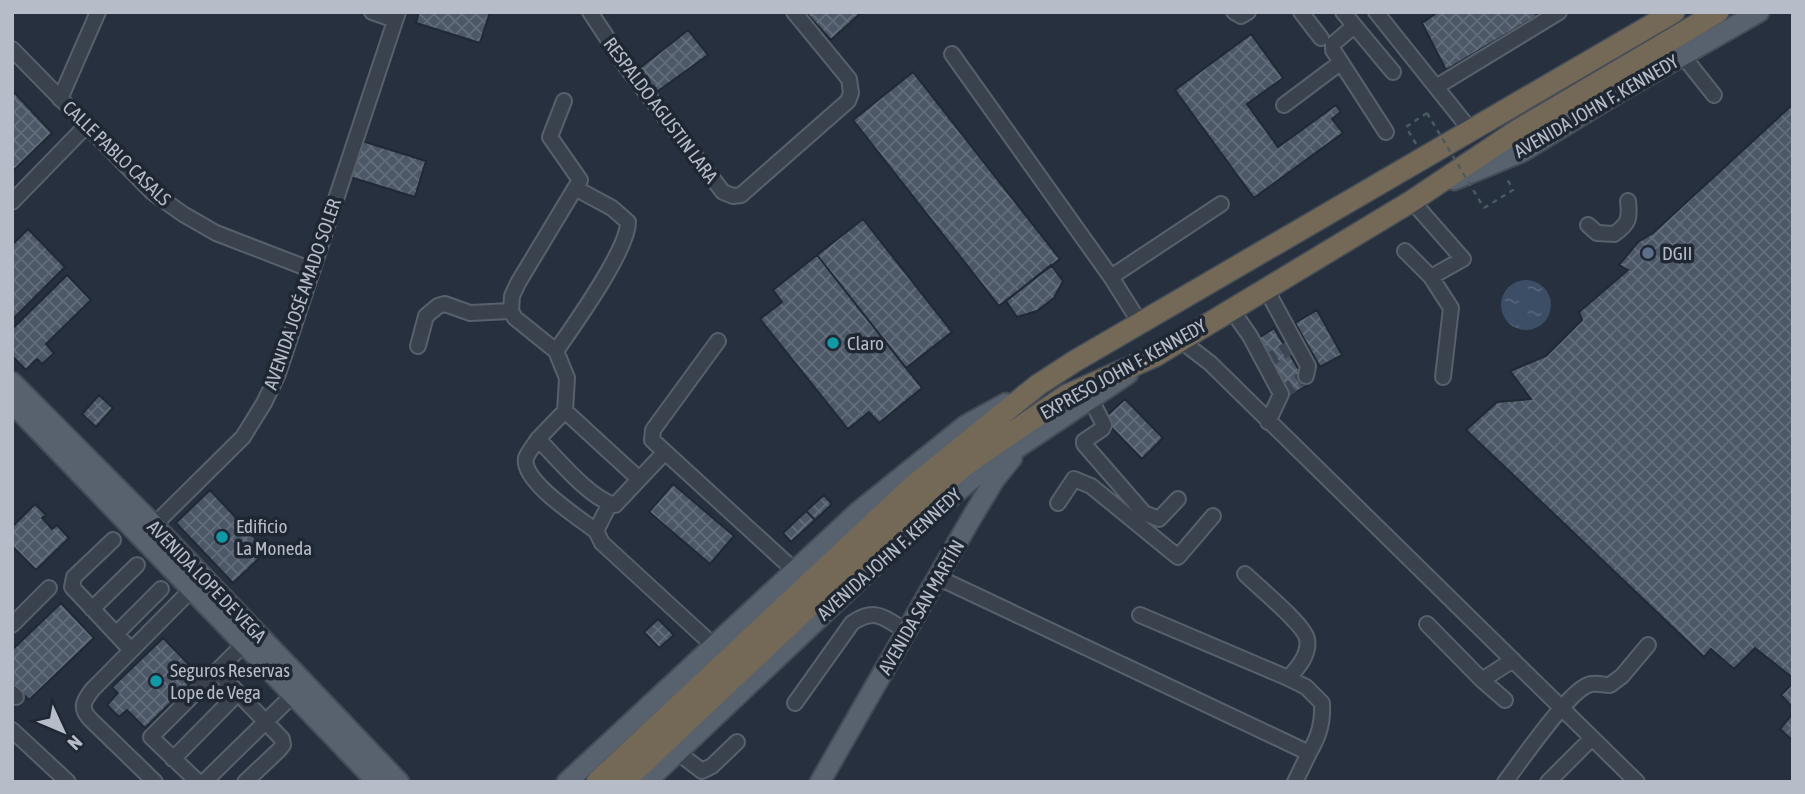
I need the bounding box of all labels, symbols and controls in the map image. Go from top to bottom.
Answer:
street label: RESPALDO AGUSTIN LARA [599,33,723,188]
street label: AVENIDA JOHN F. KENNEDY [1510,50,1683,162]
street label: CALLE PABLO CASALS [59,96,175,210]
street label: AVENIDA JOSÉ AMADO SOLER [259,195,345,392]
place label: DGII [1662,242,1692,264]
marker: DGII [1640,245,1656,261]
street label: EXPRESO JOHN F. KENNEDY [1036,314,1210,424]
place label: Claro [847,332,884,354]
marker: Claro [825,335,841,351]
street label: AVENIDA JOHN F. KENNEDY [812,483,966,624]
street label: AVENIDA LOPE DE VEGA [143,515,271,647]
place label: Edificio La Moneda [236,515,312,559]
marker: Edificio La Moneda [214,529,230,545]
street label: AVENIDA SAN MARTÍN [873,536,969,678]
place label: Seguros Reservas Lope de Vega [170,659,290,703]
marker: Seguros Reservas Lope de Vega [148,673,164,689]
north arrow [28,696,98,766]
text: N [63,731,87,754]

